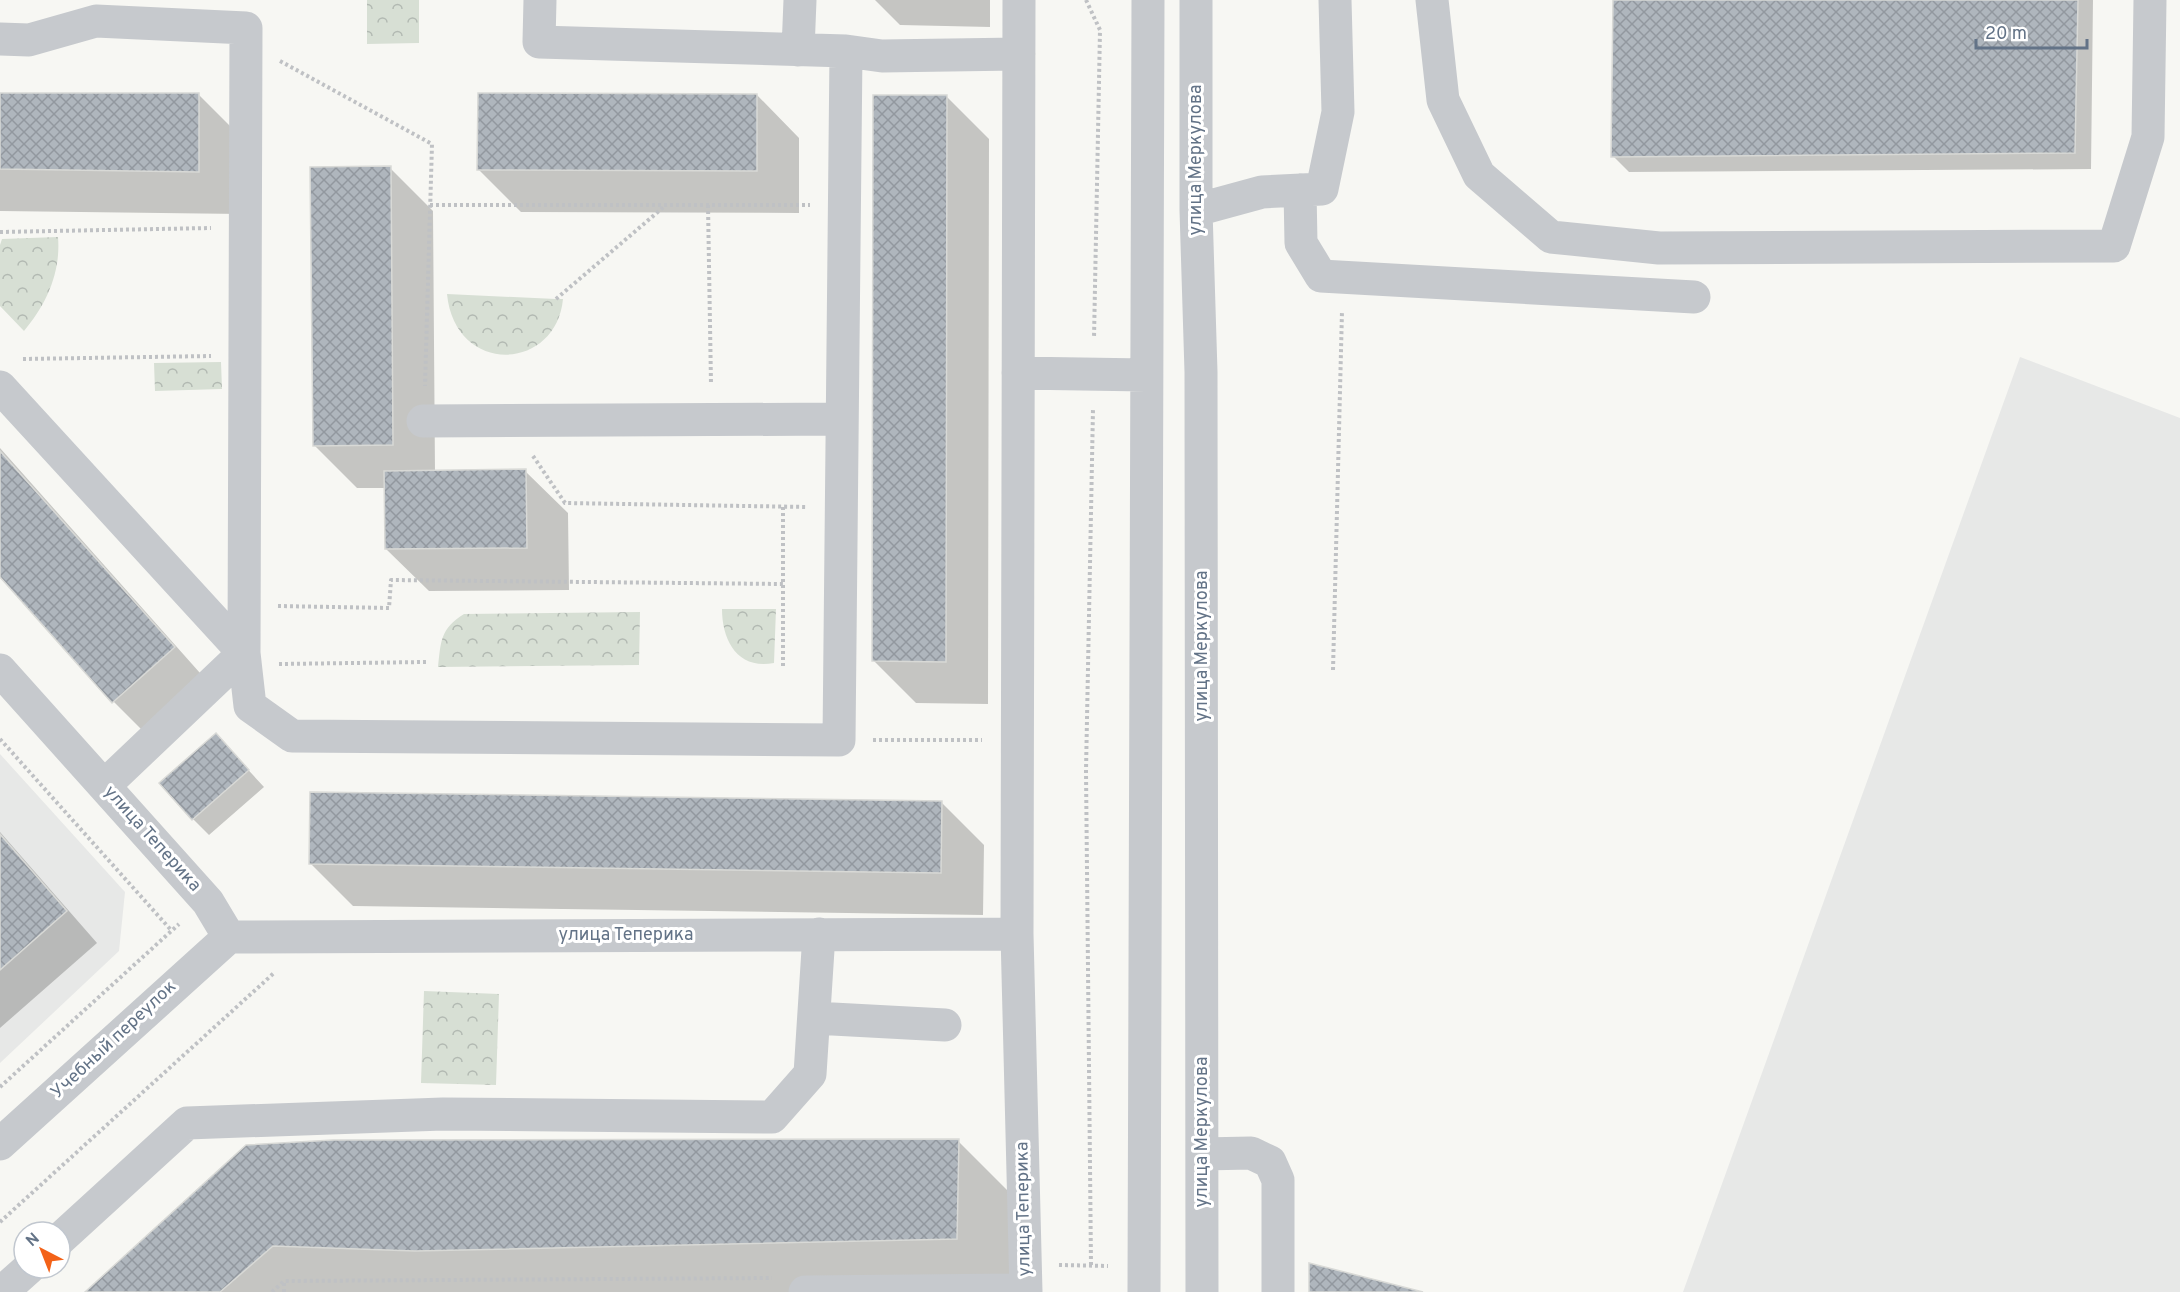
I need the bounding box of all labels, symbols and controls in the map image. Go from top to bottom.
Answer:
scale bar [1976,12,2087,50]
text: 20 m [1985,23,2027,46]
street label: улица Меркулова [1185,84,1208,236]
street label: улица Меркулова [1191,570,1214,722]
street label: улица Теперика [98,781,206,897]
street label: улица Теперика [558,924,694,947]
street label: Учебный переулок [46,976,182,1104]
street label: улица Меркулова [1191,1056,1214,1208]
street label: улица Теперика [1011,1141,1037,1277]
north arrow [12,1220,72,1280]
text: N [22,1229,44,1252]

